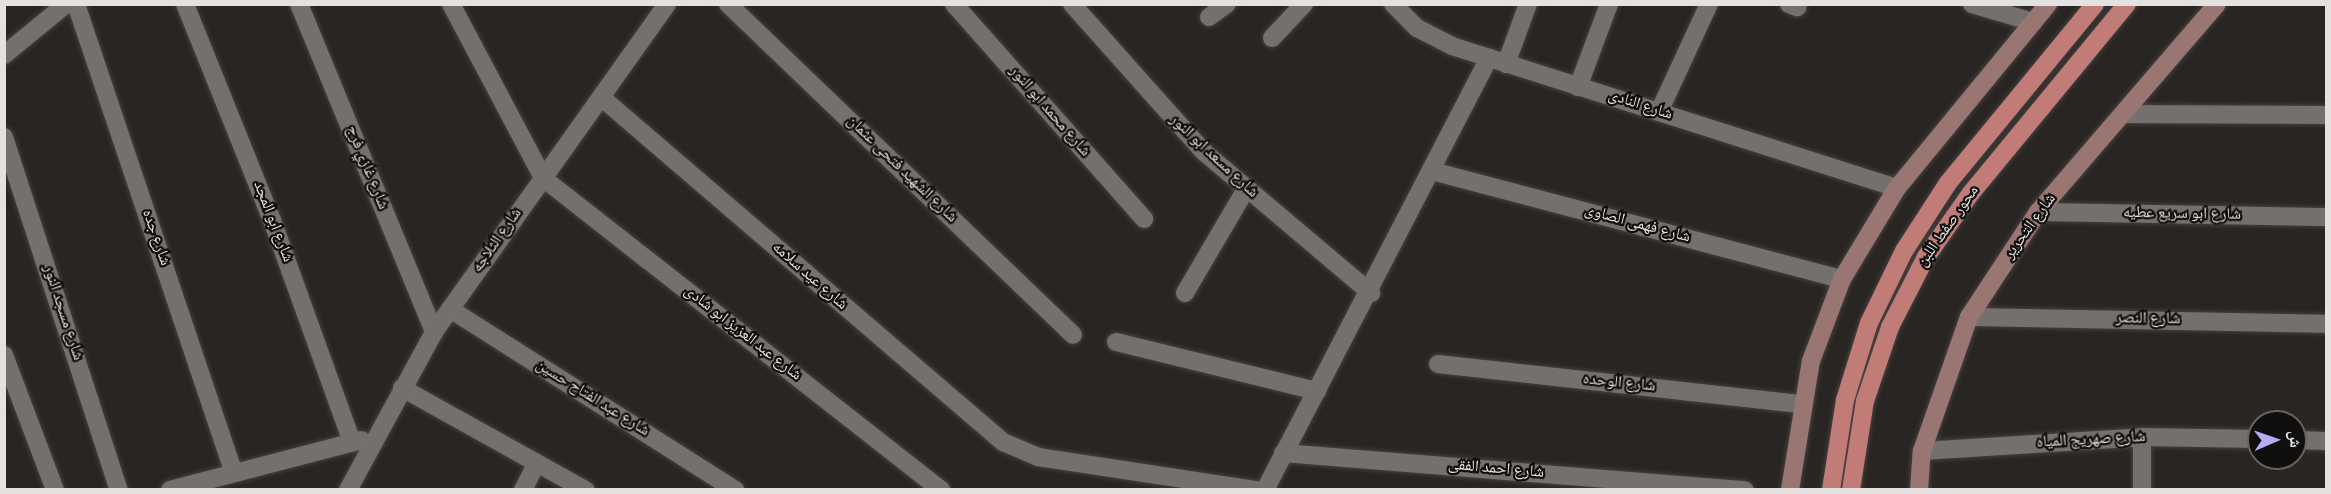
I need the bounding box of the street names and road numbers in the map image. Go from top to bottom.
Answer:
street label: شارع محمد ابو النور [1004,63,1094,161]
street label: شارع النادى [1605,87,1675,125]
street label: شارع مسعد ابو النور [1165,111,1261,203]
street label: شارع الشهيد فتحى عثمان [842,112,960,228]
street label: شارع غازي فرج [340,123,392,213]
street label: شارع ابو المجد [248,179,296,265]
street label: محور صفط اللبن [1914,183,1984,271]
street label: شارع التحرير [2001,191,2061,263]
street label: شارع فهمى الصاوى [1582,202,1692,248]
street label: شارع ابو سريع عطيه [2123,204,2241,226]
street label: شارع الثلاجه [469,205,527,277]
street label: شارع جده [136,207,174,269]
street label: شارع عيد سلامه [767,239,851,315]
street label: شارع مسجد النور [38,263,86,363]
street label: شارع عبد العزيز ابو شادى [679,282,805,386]
street label: شارع النصر [2115,310,2181,330]
street label: شارع عبد الفتاح حسين [532,356,652,442]
street label: شارع الوحده [1582,371,1656,397]
street label: شارع صهريج المياه [2036,429,2146,453]
street label: شارع احمد الفقى [1447,456,1545,484]

